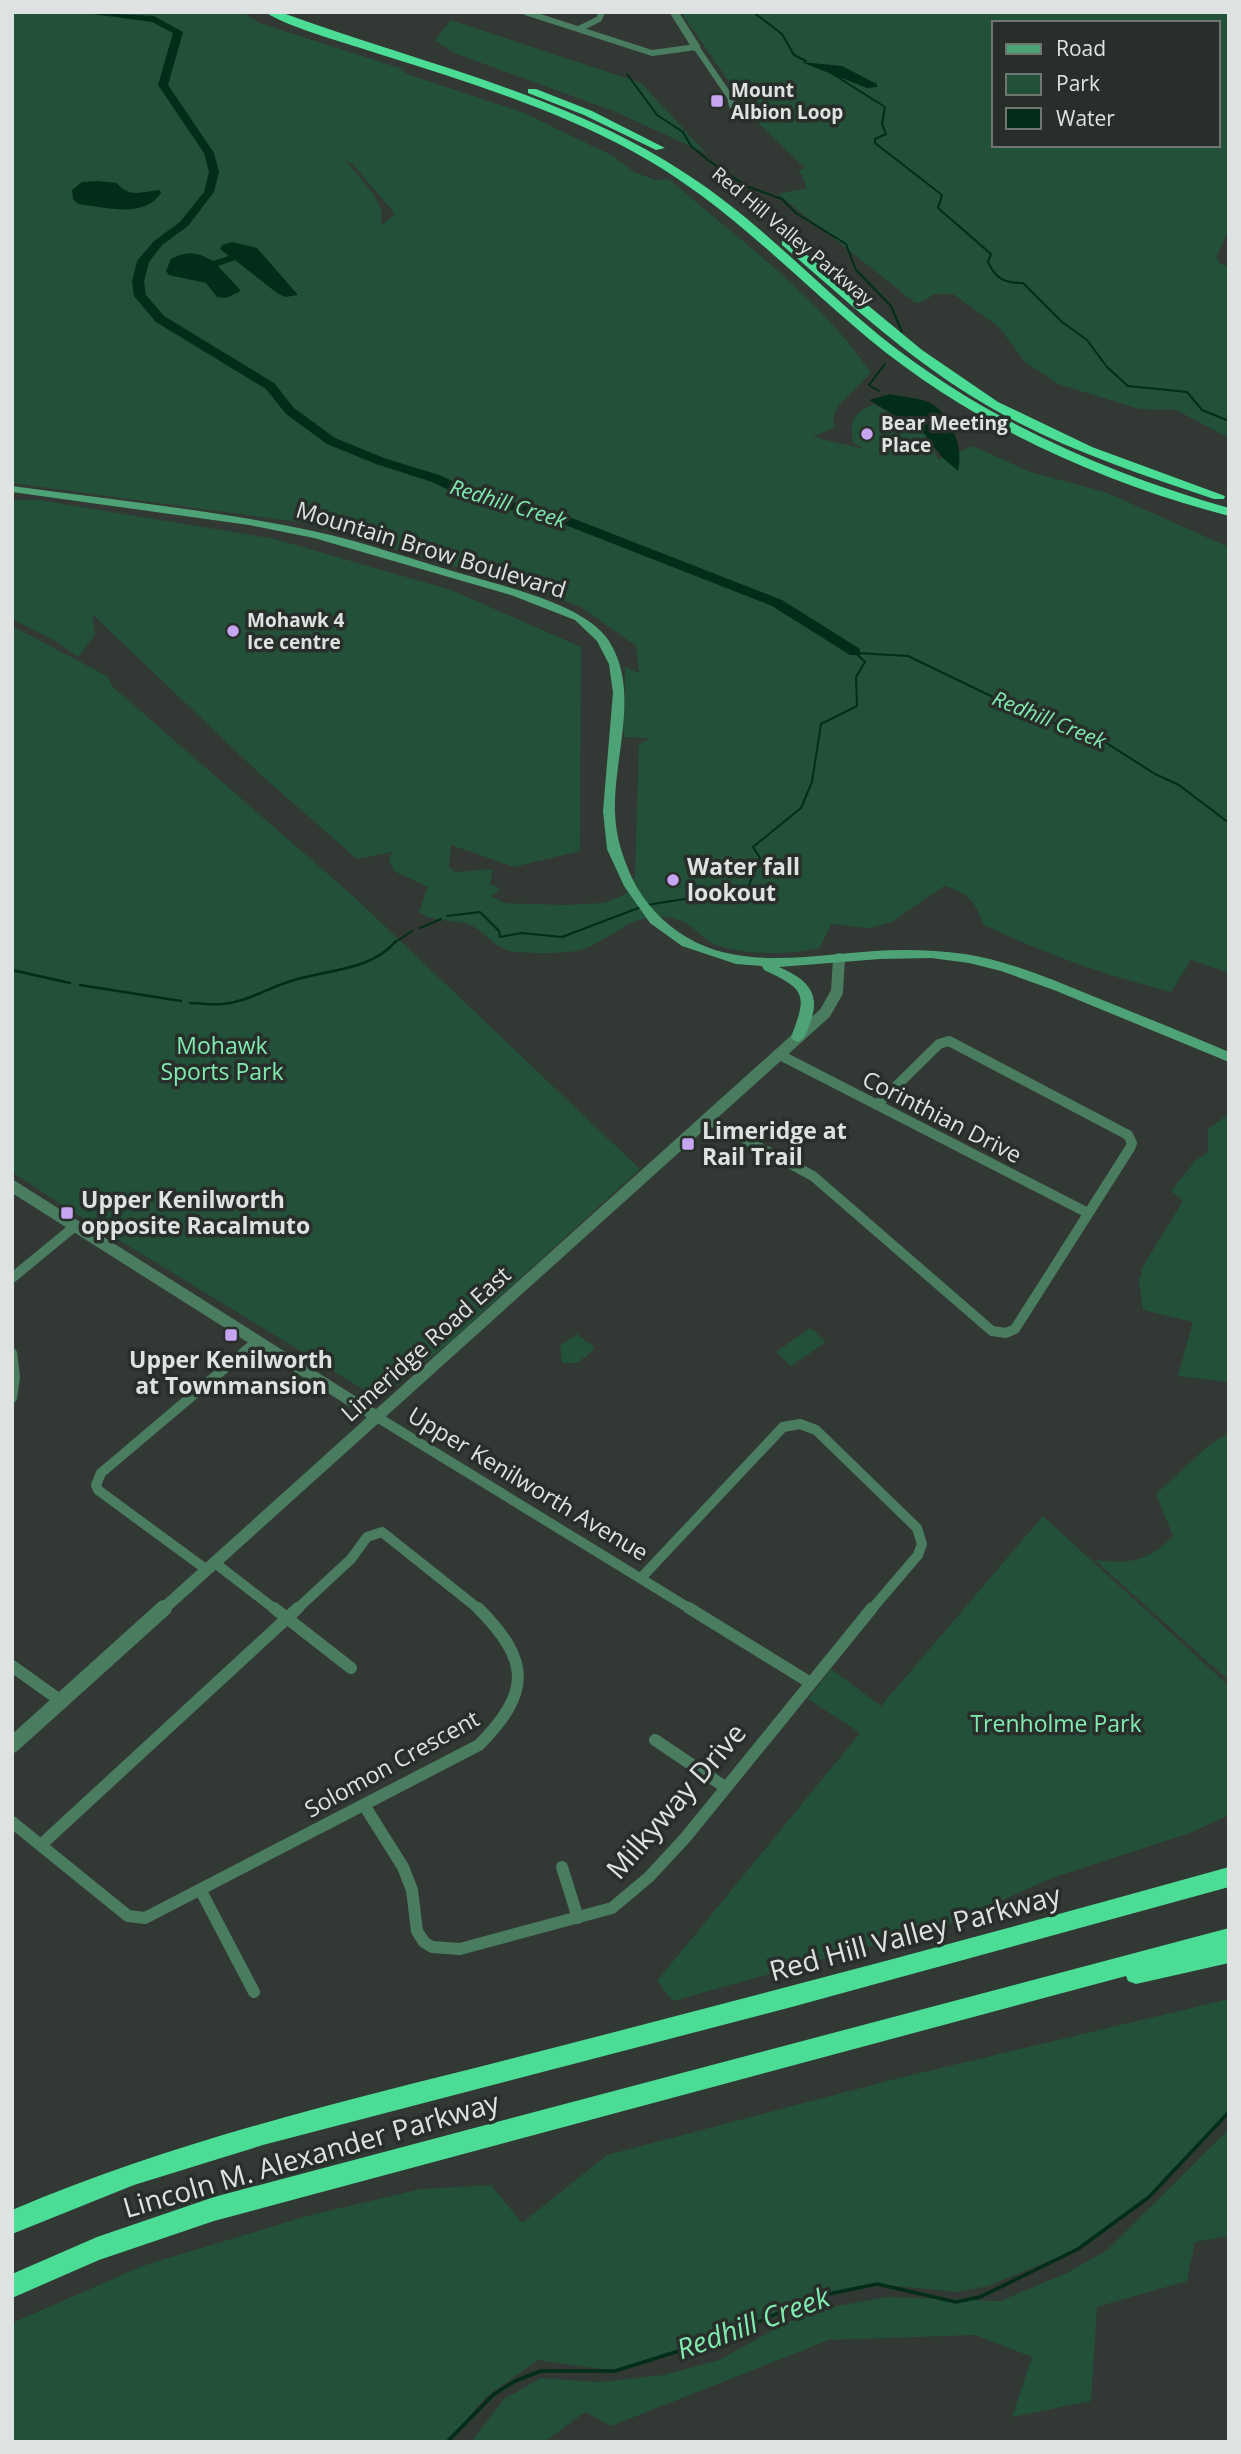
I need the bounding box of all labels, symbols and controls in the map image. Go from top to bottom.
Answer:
legend [992,21,1220,147]
text: Road [1056,34,1106,62]
text: Park [1056,69,1100,97]
place label: Mount Albion Loop [731,77,843,125]
marker: Mount Albion Loop [709,93,725,109]
text: Water [1056,104,1115,132]
street label: Red Hill Valley Parkway [707,161,880,312]
place label: Bear Meeting Place [881,410,1008,458]
marker: Bear Meeting Place [859,426,875,442]
water label: Redhill Creek [447,472,570,534]
street label: Mountain Brow Boulevard [292,493,570,605]
place label: Mohawk 4 Ice centre [247,607,345,655]
marker: Mohawk 4 Ice centre [225,623,241,639]
water label: Redhill Creek [989,684,1111,755]
place label: Water fall lookout [687,850,800,908]
marker: Water fall lookout [665,872,681,888]
park label: Mohawk Sports Park [160,1029,284,1087]
street label: Corinthian Drive [857,1062,1028,1170]
place label: Limeridge at Rail Trail [702,1114,847,1172]
marker: Limeridge at Rail Trail [680,1136,696,1152]
place label: Upper Kenilworth opposite Racalmuto [81,1183,310,1241]
marker: Upper Kenilworth opposite Racalmuto [59,1205,75,1221]
street label: Limeridge Road East [334,1258,517,1428]
marker: Upper Kenilworth at Townmansion [223,1327,239,1343]
place label: Upper Kenilworth at Townmansion [129,1343,333,1401]
street label: Upper Kenilworth Avenue [402,1399,655,1568]
street label: Solomon Crescent [298,1702,485,1824]
park label: Trenholme Park [970,1707,1142,1739]
street label: Milkyway Drive [597,1714,754,1886]
street label: Red Hill Valley Parkway [765,1875,1065,1989]
street label: Lincoln M. Alexander Parkway [118,2082,504,2226]
water label: Redhill Creek [671,2276,835,2367]

